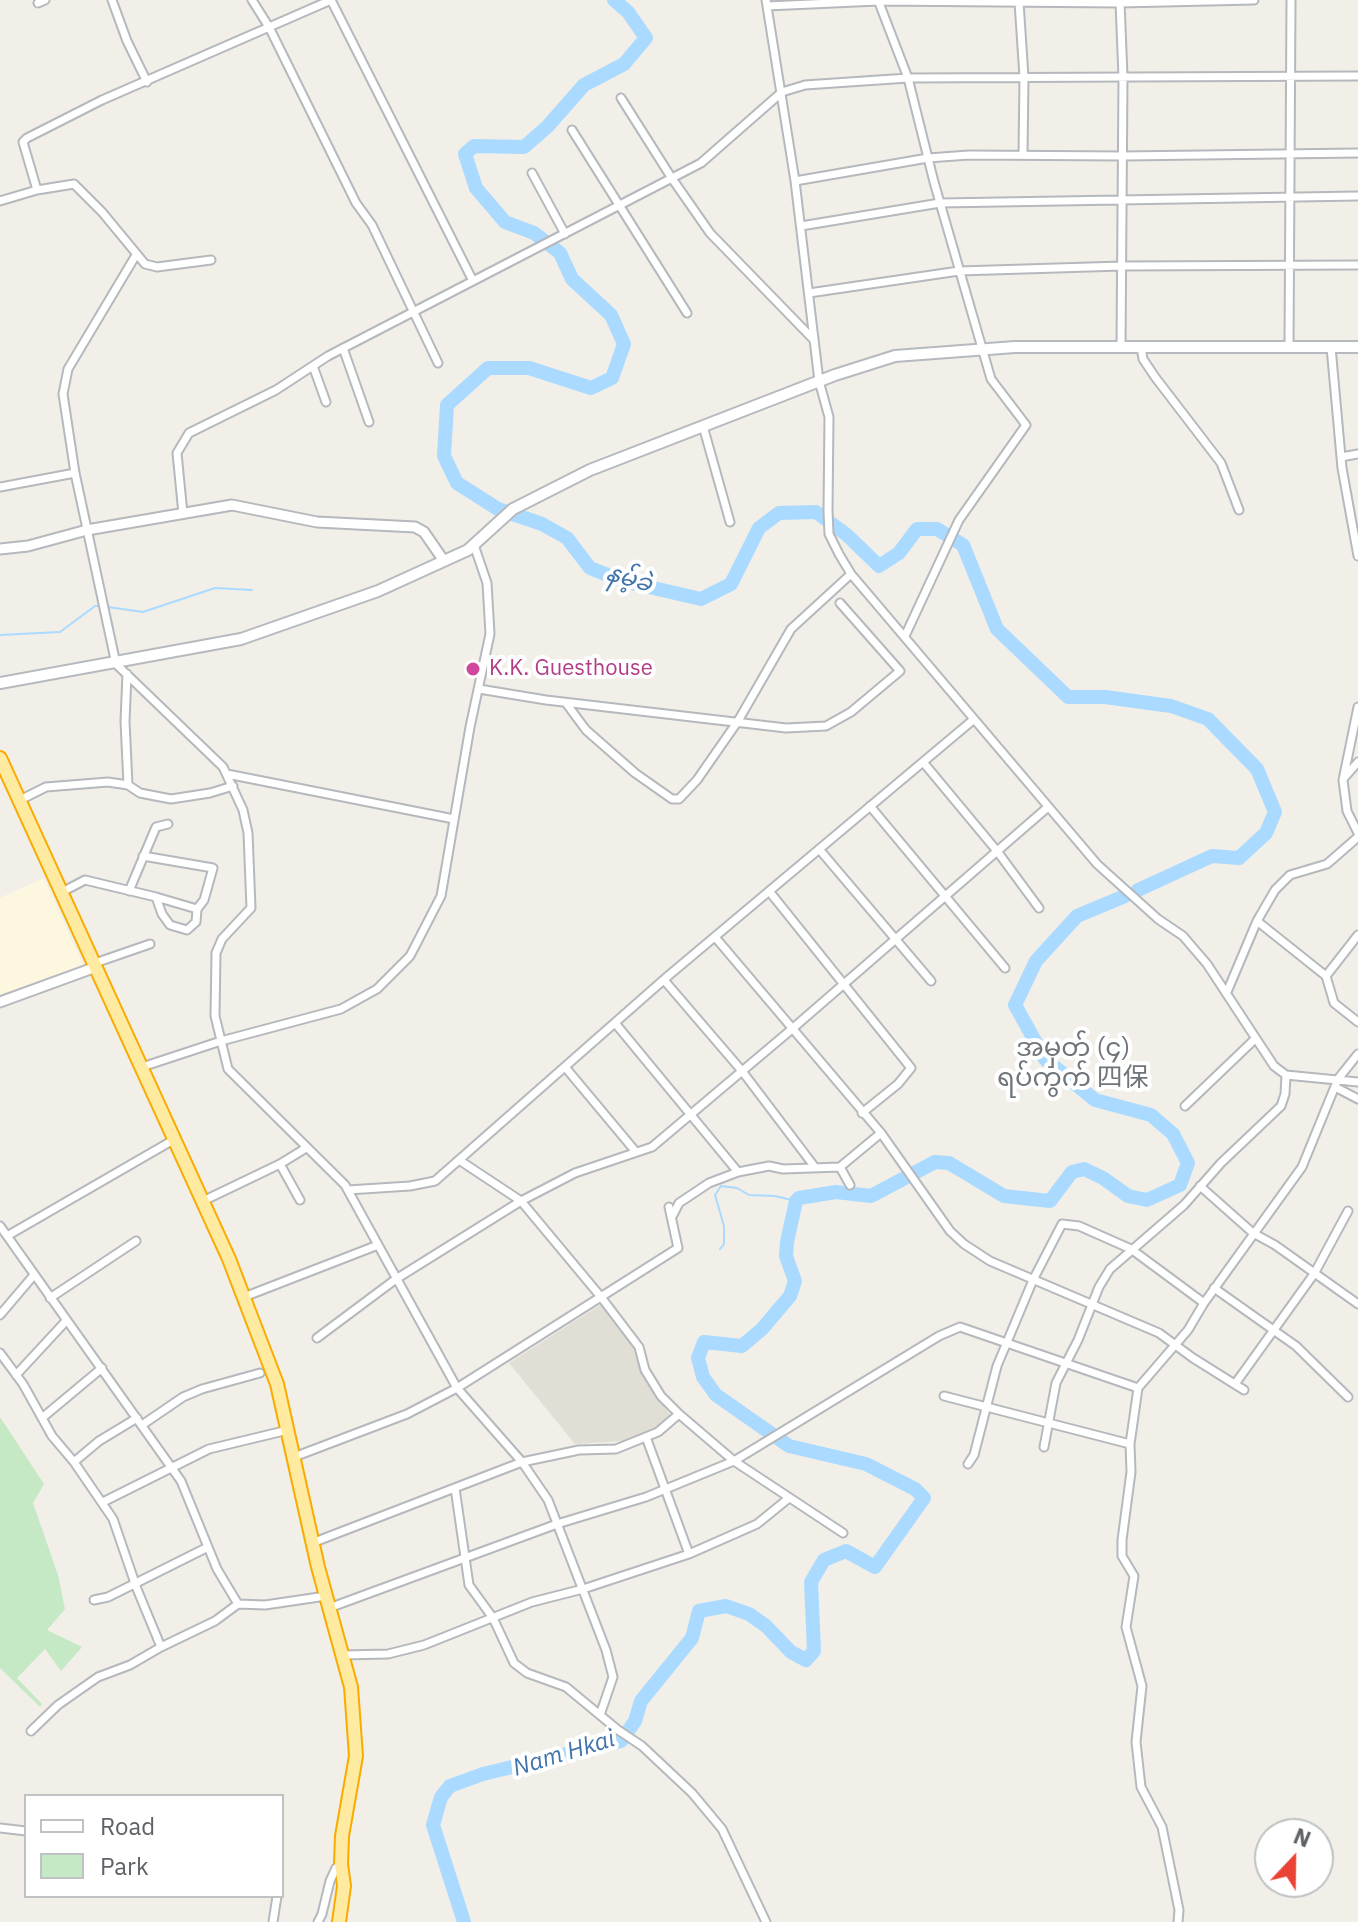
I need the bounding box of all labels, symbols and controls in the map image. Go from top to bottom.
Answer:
water label: နမ့်ခဲ [603,559,655,599]
place label: K.K. Guesthouse [489,656,653,682]
marker: K.K. Guesthouse [464,660,482,678]
district label: အမှတ် (၄) ရပ်ကွက် 四保 [997,1032,1149,1094]
water label: Nam Hkai [510,1725,618,1783]
legend [24,1794,284,1898]
text: Road [100,1810,155,1842]
north arrow [1254,1818,1334,1898]
text: N [1290,1821,1315,1854]
text: Park [100,1850,149,1882]

